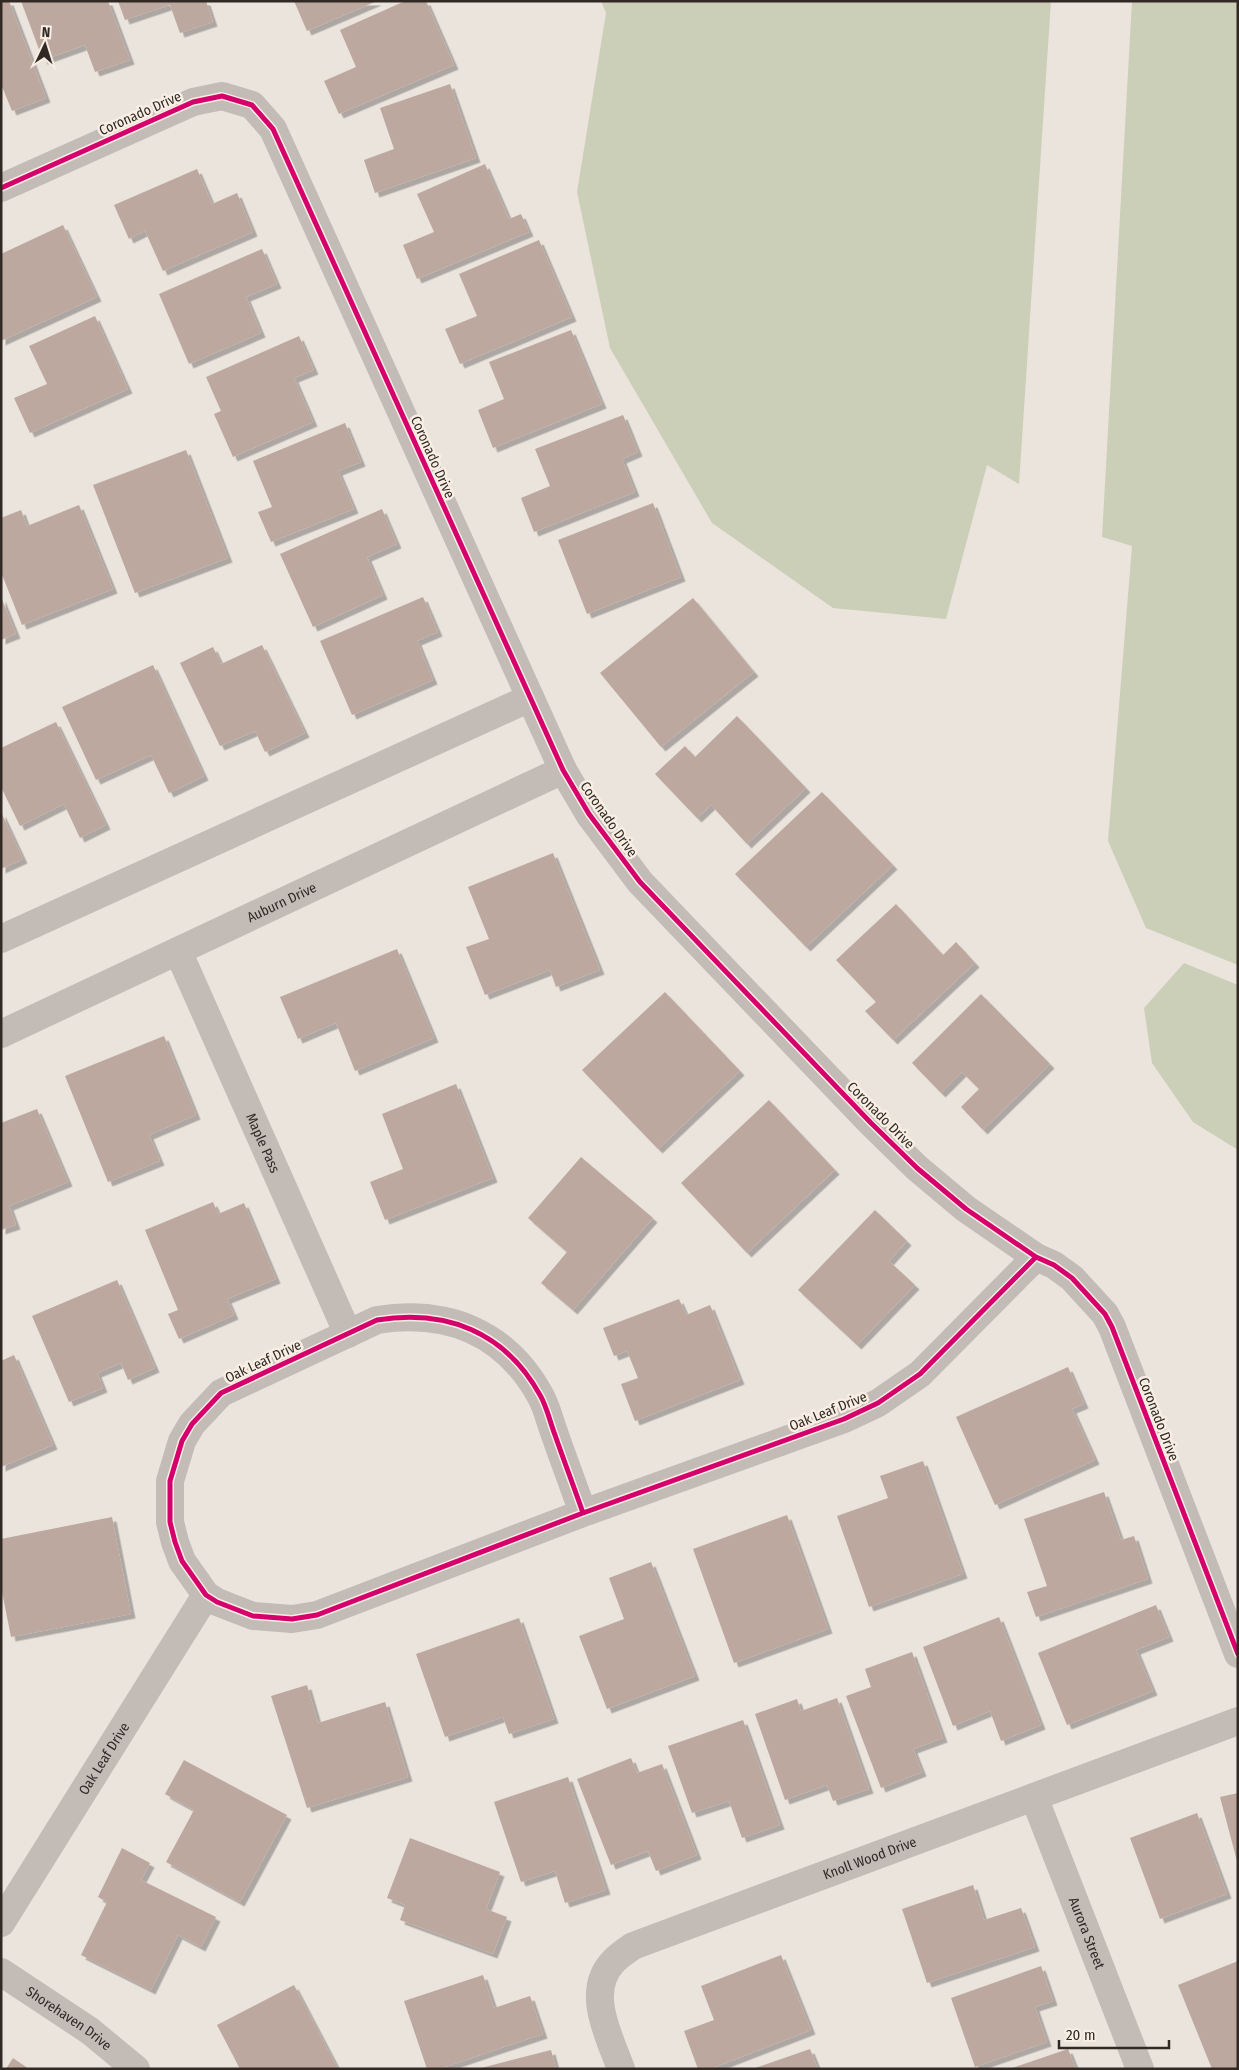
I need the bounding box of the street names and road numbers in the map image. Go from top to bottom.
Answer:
street label: Coronado Drive [97,88,184,139]
street label: Coronado Drive [407,414,458,501]
street label: Coronado Drive [576,778,641,860]
street label: Auburn Drive [244,879,319,926]
street label: Coronado Drive [843,1078,918,1153]
street label: Maple Pass [242,1111,283,1176]
street label: Oak Leaf Drive [222,1336,304,1387]
street label: Coronado Drive [1135,1375,1182,1463]
street label: Oak Leaf Drive [787,1388,869,1435]
street label: Oak Leaf Drive [75,1719,133,1798]
street label: Knoll Wood Drive [821,1833,919,1884]
street label: Aurora Street [1065,1895,1108,1972]
street label: Shorehaven Drive [22,1983,115,2054]

